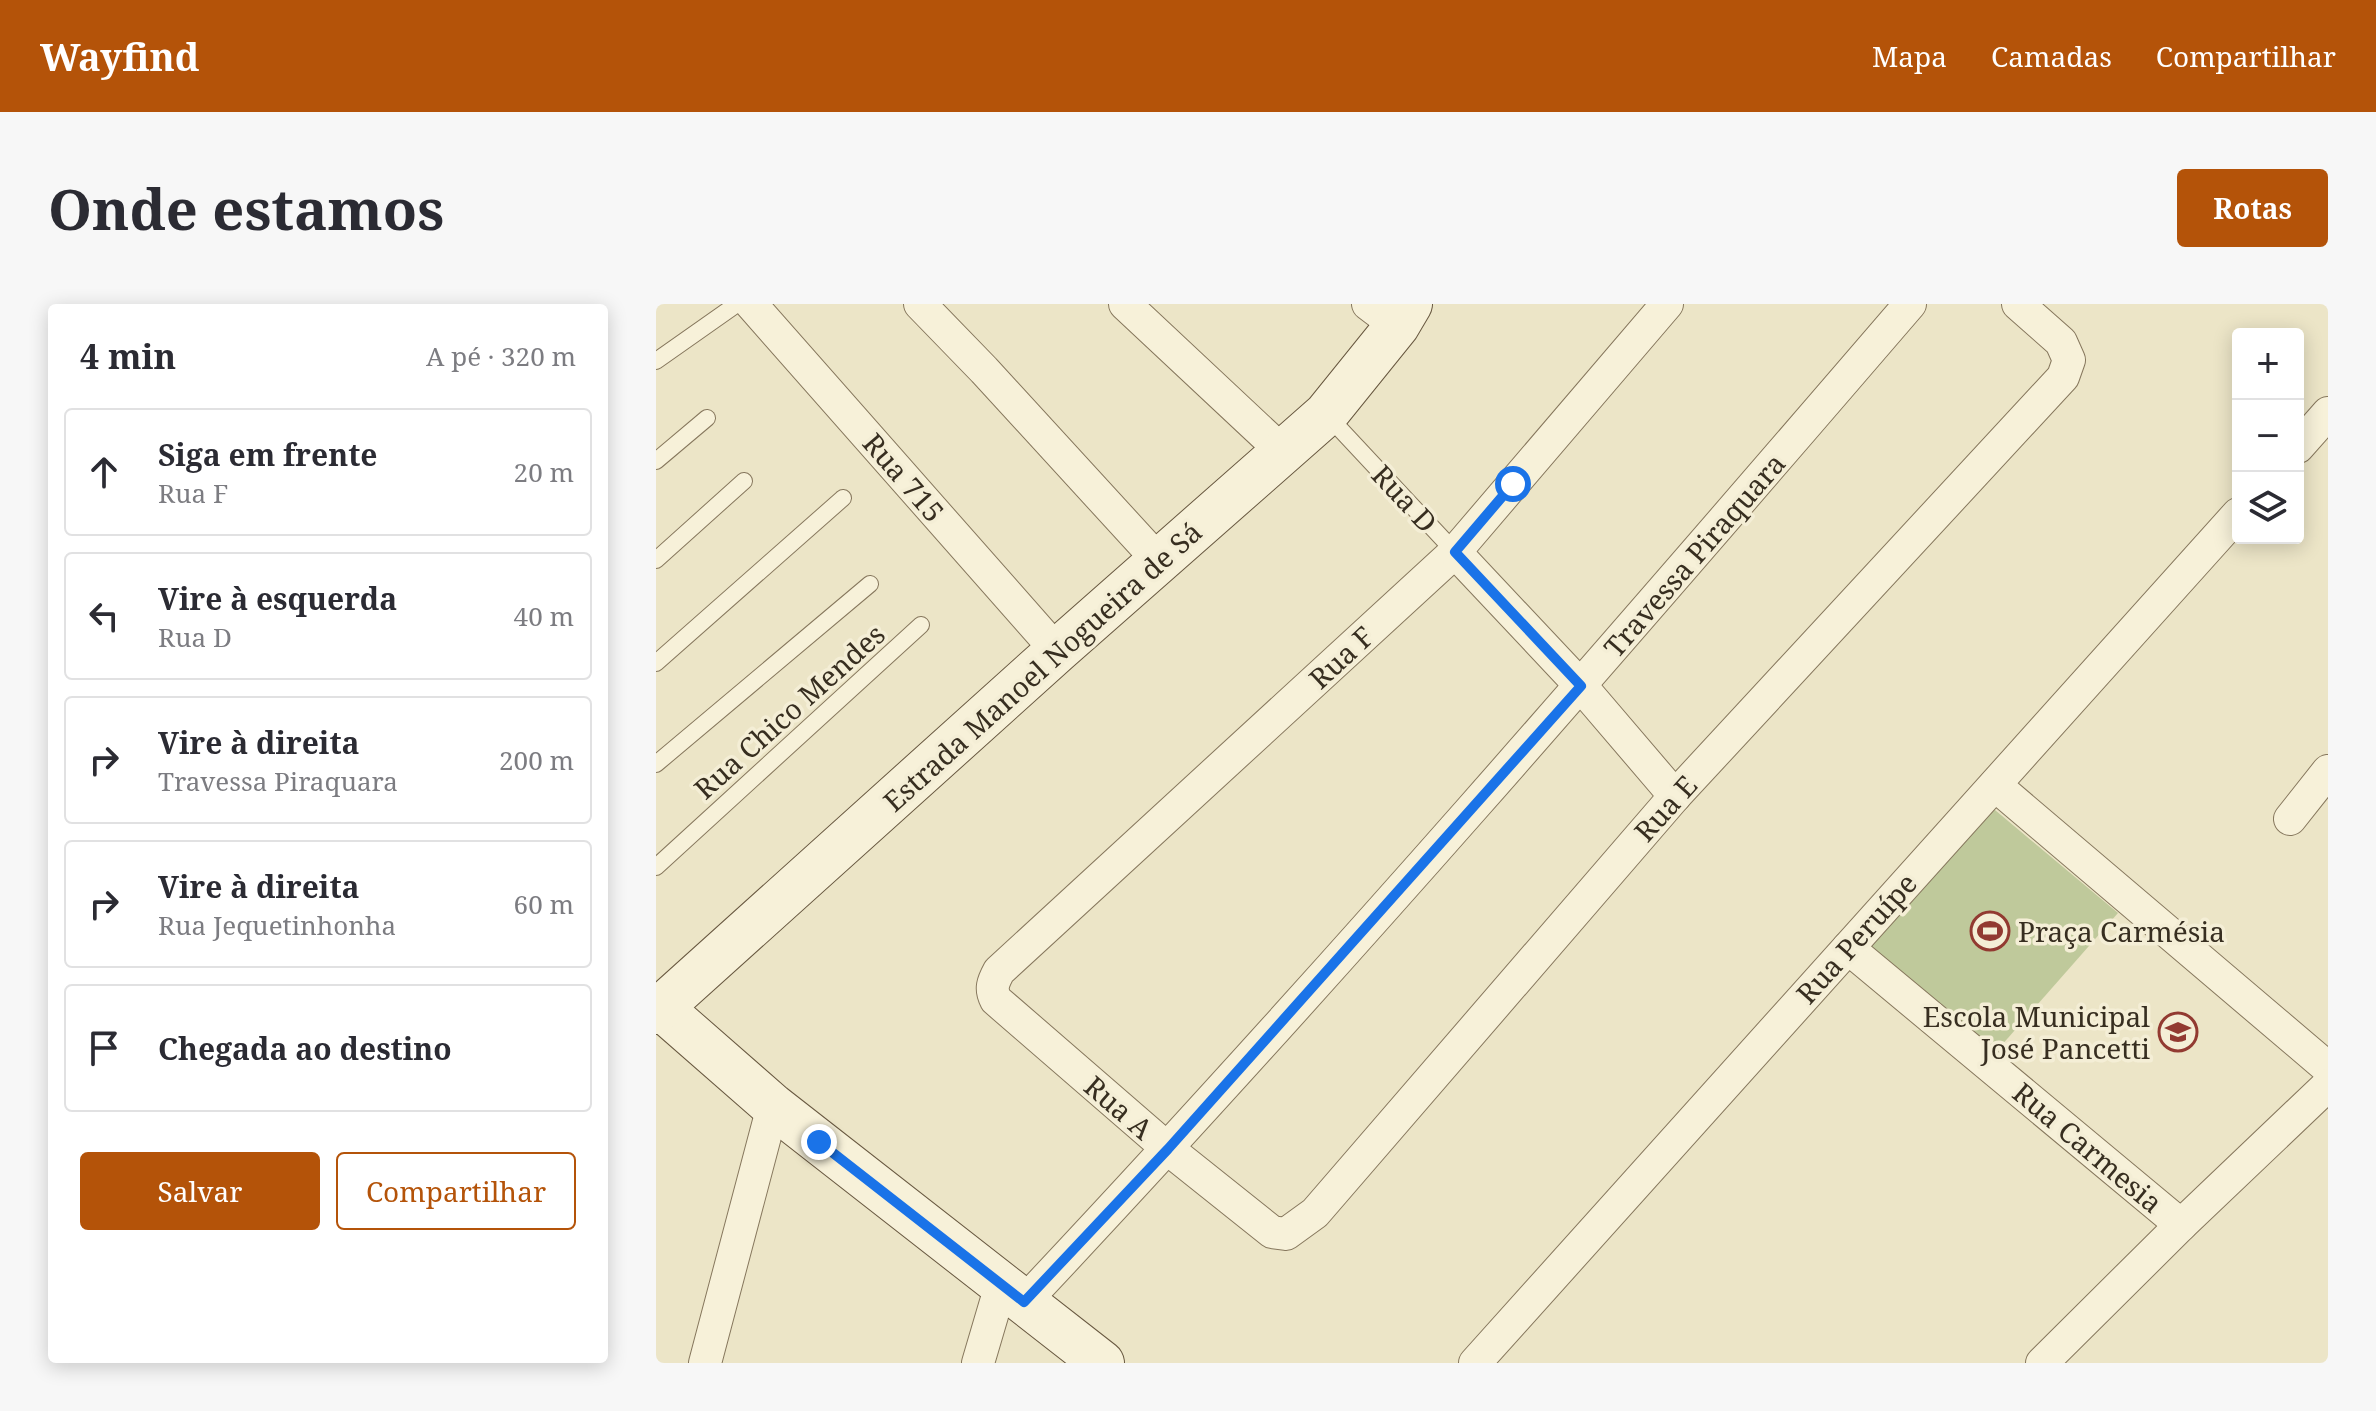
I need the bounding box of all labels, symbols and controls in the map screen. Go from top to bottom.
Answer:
text: Wayfind [40,30,199,82]
text: Mapa [1872,37,1947,75]
text: Camadas [1991,37,2112,75]
text: Compartilhar [2156,37,2336,75]
button: Rotas [2177,169,2328,247]
text: Onde estamos [48,170,444,246]
map controls [2232,328,2304,544]
button: + [2232,328,2304,400]
text: 4 min [80,333,176,379]
text: A pé · 320 m [426,338,576,374]
button: − [2232,400,2304,472]
street label: Rua 715 [855,424,953,530]
text: Siga em frente [158,434,377,475]
street label: Travessa Piraquara [1595,445,1793,665]
icon: ahead [82,450,126,494]
text: 20 m [514,454,574,490]
street label: Rua D [1364,456,1446,540]
route start [1495,466,1531,502]
button: layers [2232,472,2304,544]
text: Rua F [158,475,228,511]
street label: Estrada Manoel Nogueira de Sá [875,513,1209,819]
text: Vire à esquerda [158,578,397,619]
icon: left [82,594,126,638]
text: 40 m [514,598,574,634]
street label: Rua Chico Mendes [685,615,893,807]
street label: Rua F [1300,617,1382,697]
text: Rua D [158,619,232,655]
text: Vire à direita [158,722,360,763]
icon: right [82,738,126,782]
text: 200 m [499,742,574,778]
text: Travessa Piraquara [158,763,398,799]
street label: Rua E [1625,767,1705,849]
street label: Rua Peruípe [1787,865,1925,1011]
text: Vire à direita [158,866,360,907]
icon: right [82,882,126,926]
text: 60 m [514,886,574,922]
text: Rua Jequetinhonha [158,907,396,943]
sports icon: Praça Carmésia [1969,910,2011,952]
place label: Praça Carmésia [2018,912,2225,950]
place label: Escola Municipal José Pancetti [1923,997,2150,1067]
school or university icon: Escola Municipal José Pancetti [2157,1011,2199,1053]
icon: arrive [82,1026,126,1070]
text: Chegada ao destino [158,1028,452,1069]
street label: Rua A [1077,1067,1161,1147]
street label: Rua Carmesia [2005,1073,2171,1221]
route end [801,1124,837,1160]
button: Salvar [80,1152,320,1230]
button: Compartilhar [336,1152,576,1230]

